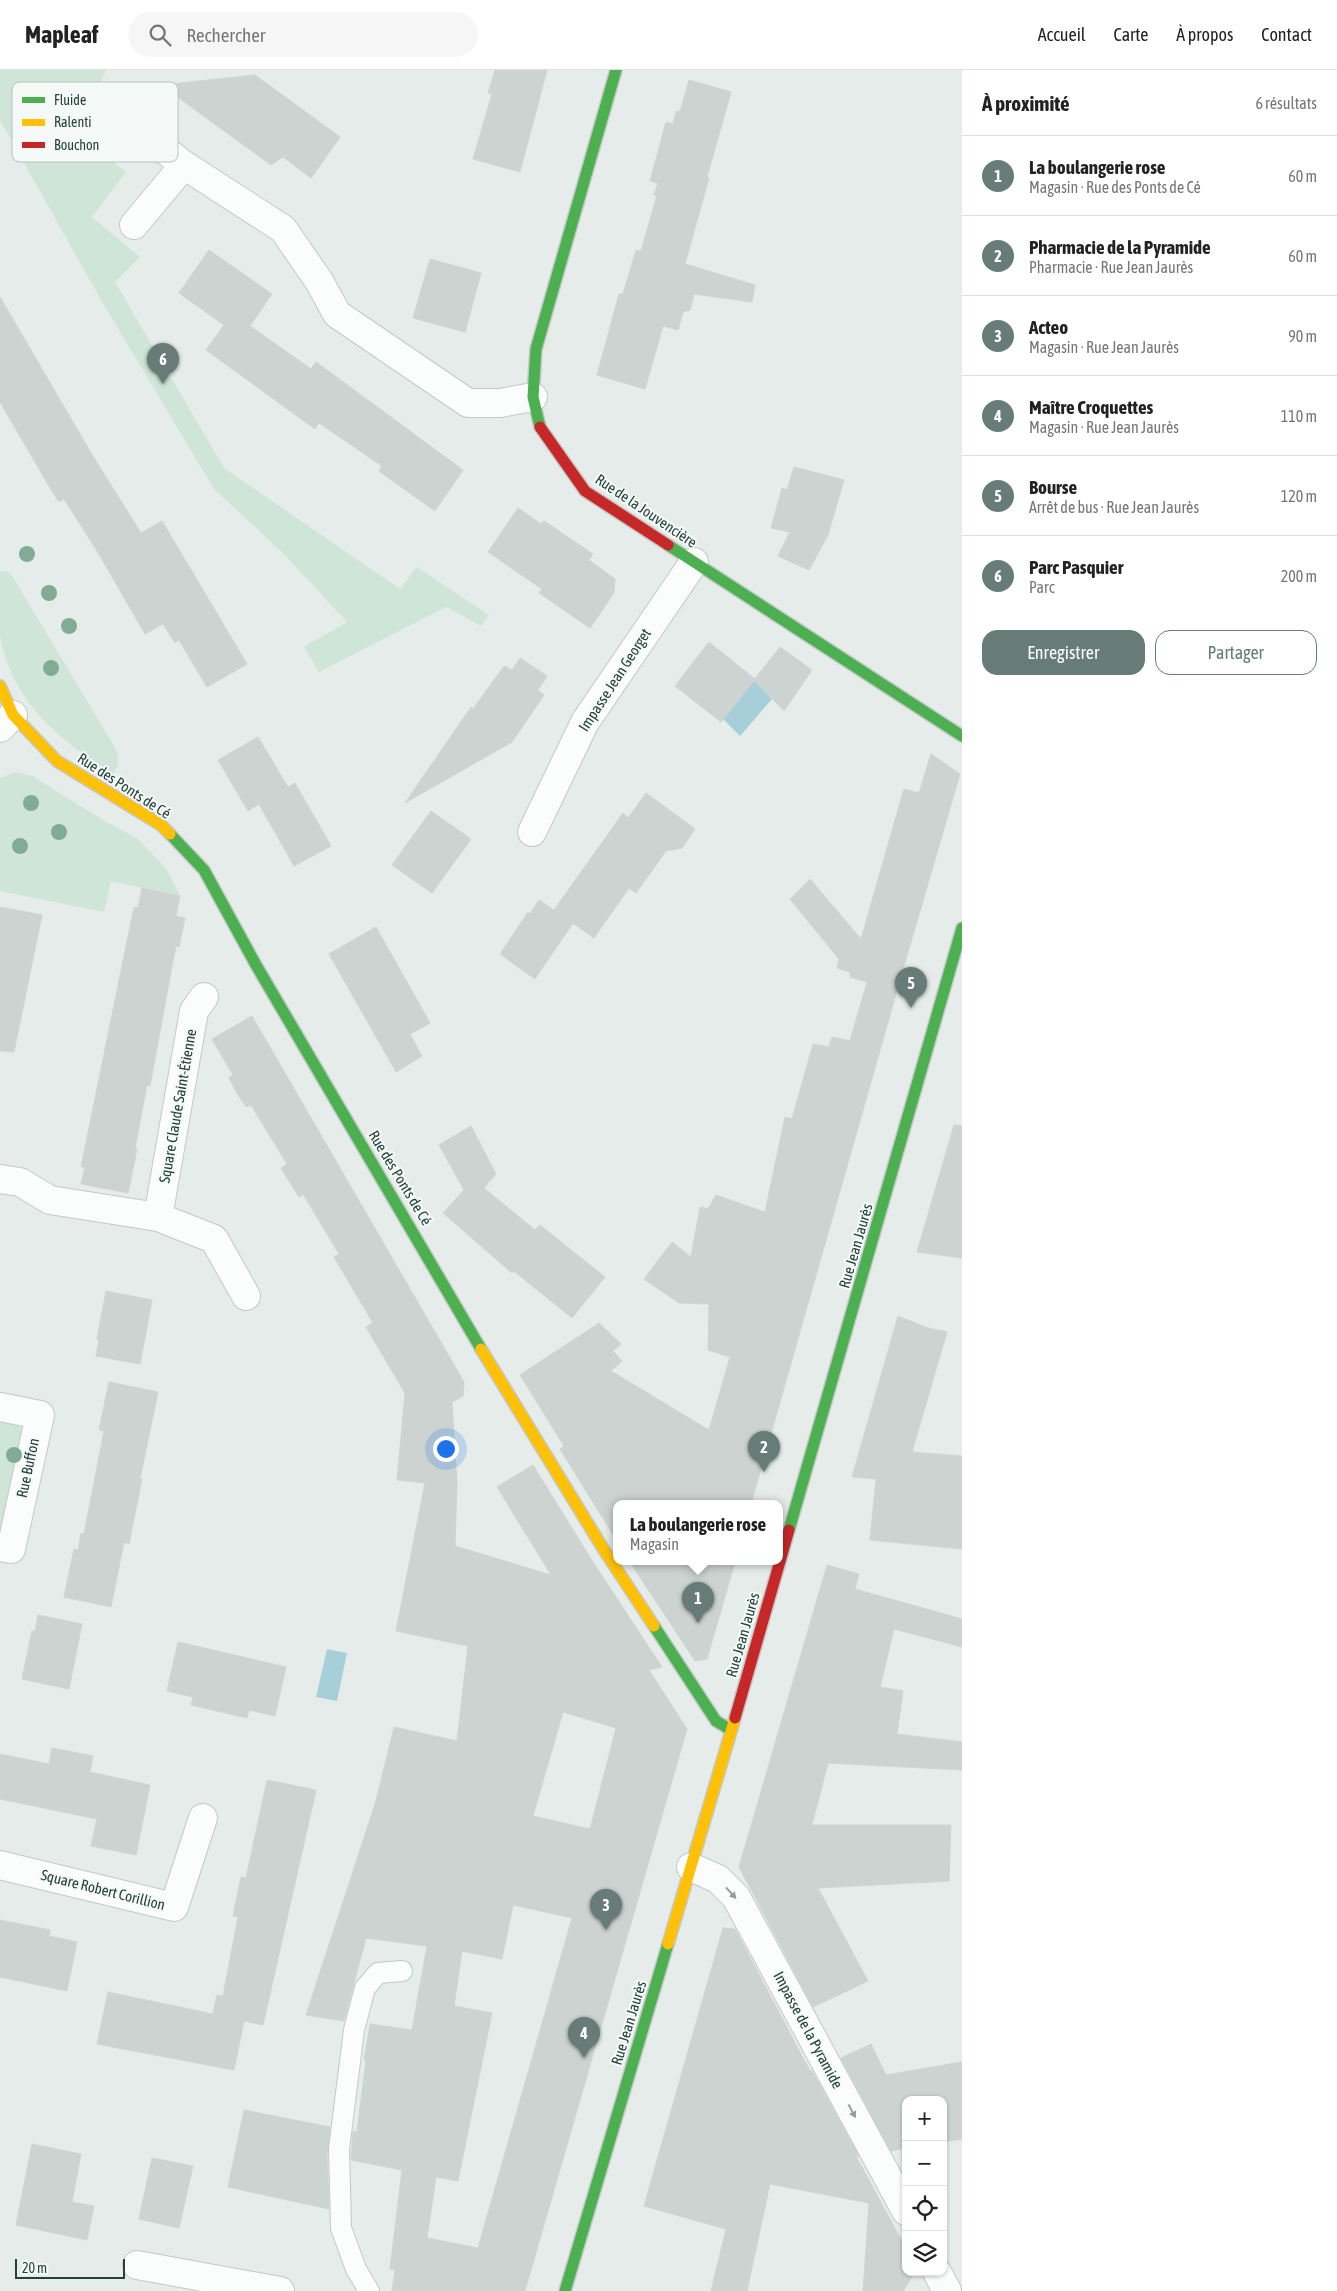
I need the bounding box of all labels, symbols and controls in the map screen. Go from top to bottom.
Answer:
search box [128,12,478,57]
text: Mapleaf [25,21,98,48]
icon: search [146,21,174,49]
text: Rechercher [186,24,265,46]
text: Accueil [1038,24,1086,45]
text: Carte [1114,24,1148,45]
text: À propos [1176,24,1233,45]
text: Contact [1261,24,1312,45]
legend [12,82,178,162]
text: À proximité [982,91,1070,115]
text: Fluide [54,92,86,108]
text: 6 résultats [1255,94,1317,112]
text: Ralenti [54,114,91,130]
text: Bouchon [54,137,99,153]
text: La boulangerie rose [1029,156,1165,178]
text: 1 [994,167,1002,185]
text: 60 m [1288,167,1317,185]
text: Magasin · Rue des Ponts de Cé [1029,178,1201,196]
text: Pharmacie de la Pyramide [1029,236,1211,258]
text: 2 [994,247,1002,265]
text: 60 m [1288,247,1317,265]
text: Pharmacie · Rue Jean Jaurès [1029,258,1193,276]
text: Acteo [1029,316,1068,338]
text: 3 [994,327,1002,345]
text: 90 m [1288,327,1317,345]
text: Magasin · Rue Jean Jaurès [1029,338,1179,356]
pin: 6 [147,343,179,384]
text: Maître Croquettes [1029,396,1153,418]
text: 4 [994,407,1002,425]
text: 110 m [1281,407,1317,425]
text: Magasin · Rue Jean Jaurès [1029,418,1179,436]
street label: Rue de la Jouvencière [592,470,700,551]
text: Bourse [1029,476,1077,498]
text: 5 [994,487,1002,505]
text: 120 m [1281,487,1317,505]
text: Arrêt de bus · Rue Jean Jaurès [1029,498,1199,516]
text: Parc Pasquier [1029,556,1123,578]
text: 6 [994,567,1002,585]
text: 200 m [1281,567,1317,585]
text: Parc [1029,578,1055,596]
street label: Impasse Jean Georget [575,625,654,734]
button: Enregistrer [982,630,1145,675]
button: Partager [1155,630,1317,675]
street label: Rue des Ponts de Cé [75,749,174,822]
pin: 5 [895,967,927,1008]
street label: Square Claude Saint-Étienne [156,1027,199,1184]
street label: Rue des Ponts de Cé [365,1127,436,1228]
street label: Rue Jean Jaurès [835,1202,876,1290]
pin: 2 [748,1431,780,1472]
your location [433,1436,459,1462]
street label: Rue Buffon [13,1437,42,1499]
popup [613,1500,783,1565]
text: La boulangerie rose [630,1513,766,1535]
text: Magasin [630,1535,679,1553]
pin: 1 [682,1582,714,1623]
street label: Rue Jean Jaurès [722,1591,763,1679]
street label: Square Robert Corillion [39,1866,167,1913]
one-way arrow [725,1886,737,1898]
pin: 3 [590,1889,622,1930]
street label: Impasse de la Pyramide [770,1968,847,2091]
street label: Rue Jean Jaurès [608,1979,649,2067]
pin: 4 [568,2017,600,2058]
map controls [902,2096,947,2276]
button: + [902,2096,947,2141]
one-way arrow [848,2104,856,2119]
button: − [902,2141,947,2186]
button: locate [902,2186,947,2231]
button: layers [902,2231,947,2276]
scale bar [15,2256,125,2279]
text: 20 m [22,2260,47,2276]

